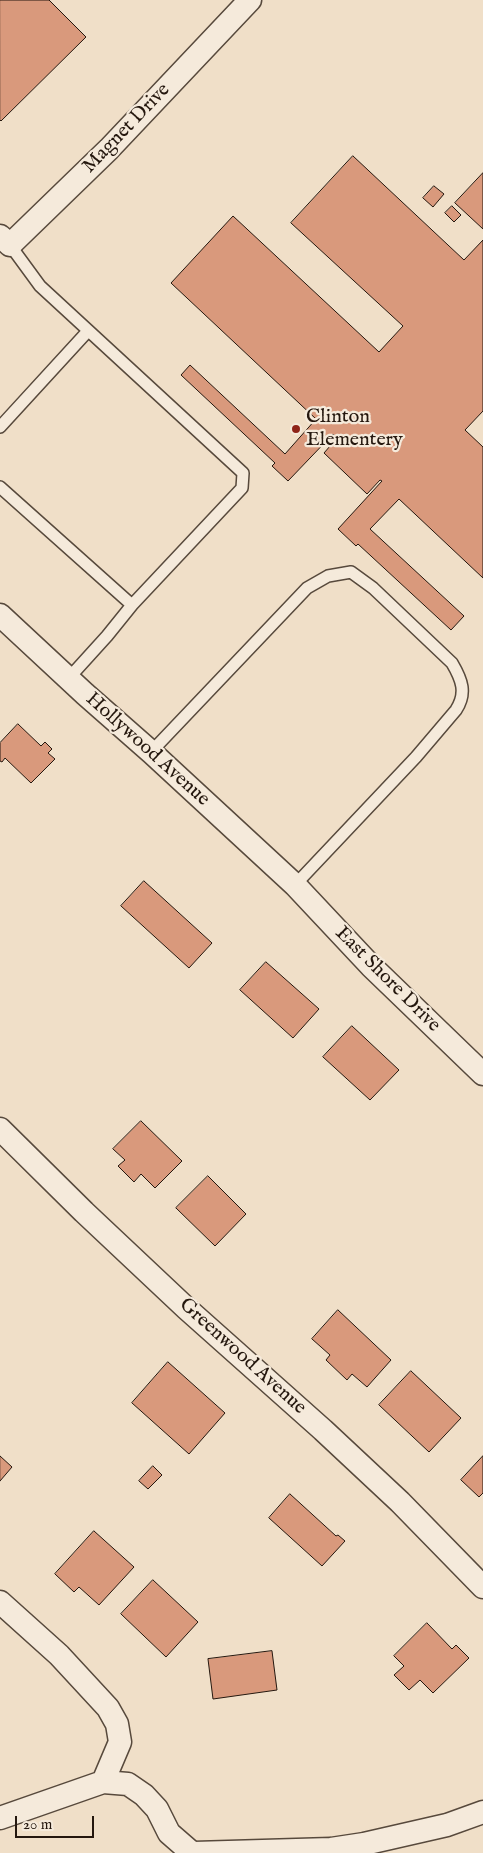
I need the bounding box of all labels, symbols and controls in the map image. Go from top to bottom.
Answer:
street label: Magnet Drive [78,79,176,179]
place label: Clinton Elementery [306,406,403,453]
marker: Clinton Elementery [290,423,302,435]
street label: Hollywood Avenue [80,688,214,812]
street label: East Shore Drive [329,922,445,1038]
street label: Greenwood Avenue [174,1294,310,1420]
scale bar [18,1806,96,1838]
text: 20 m [23,1815,52,1834]

